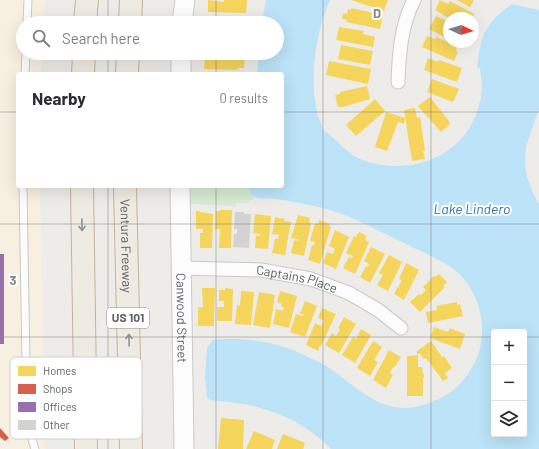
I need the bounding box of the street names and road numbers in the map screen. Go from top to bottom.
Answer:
street label: Ventura Freeway [117,199,135,293]
street label: Captains Place [256,262,340,296]
street label: Canwood Street [173,273,191,363]
road number: US 101 [107,308,149,328]

